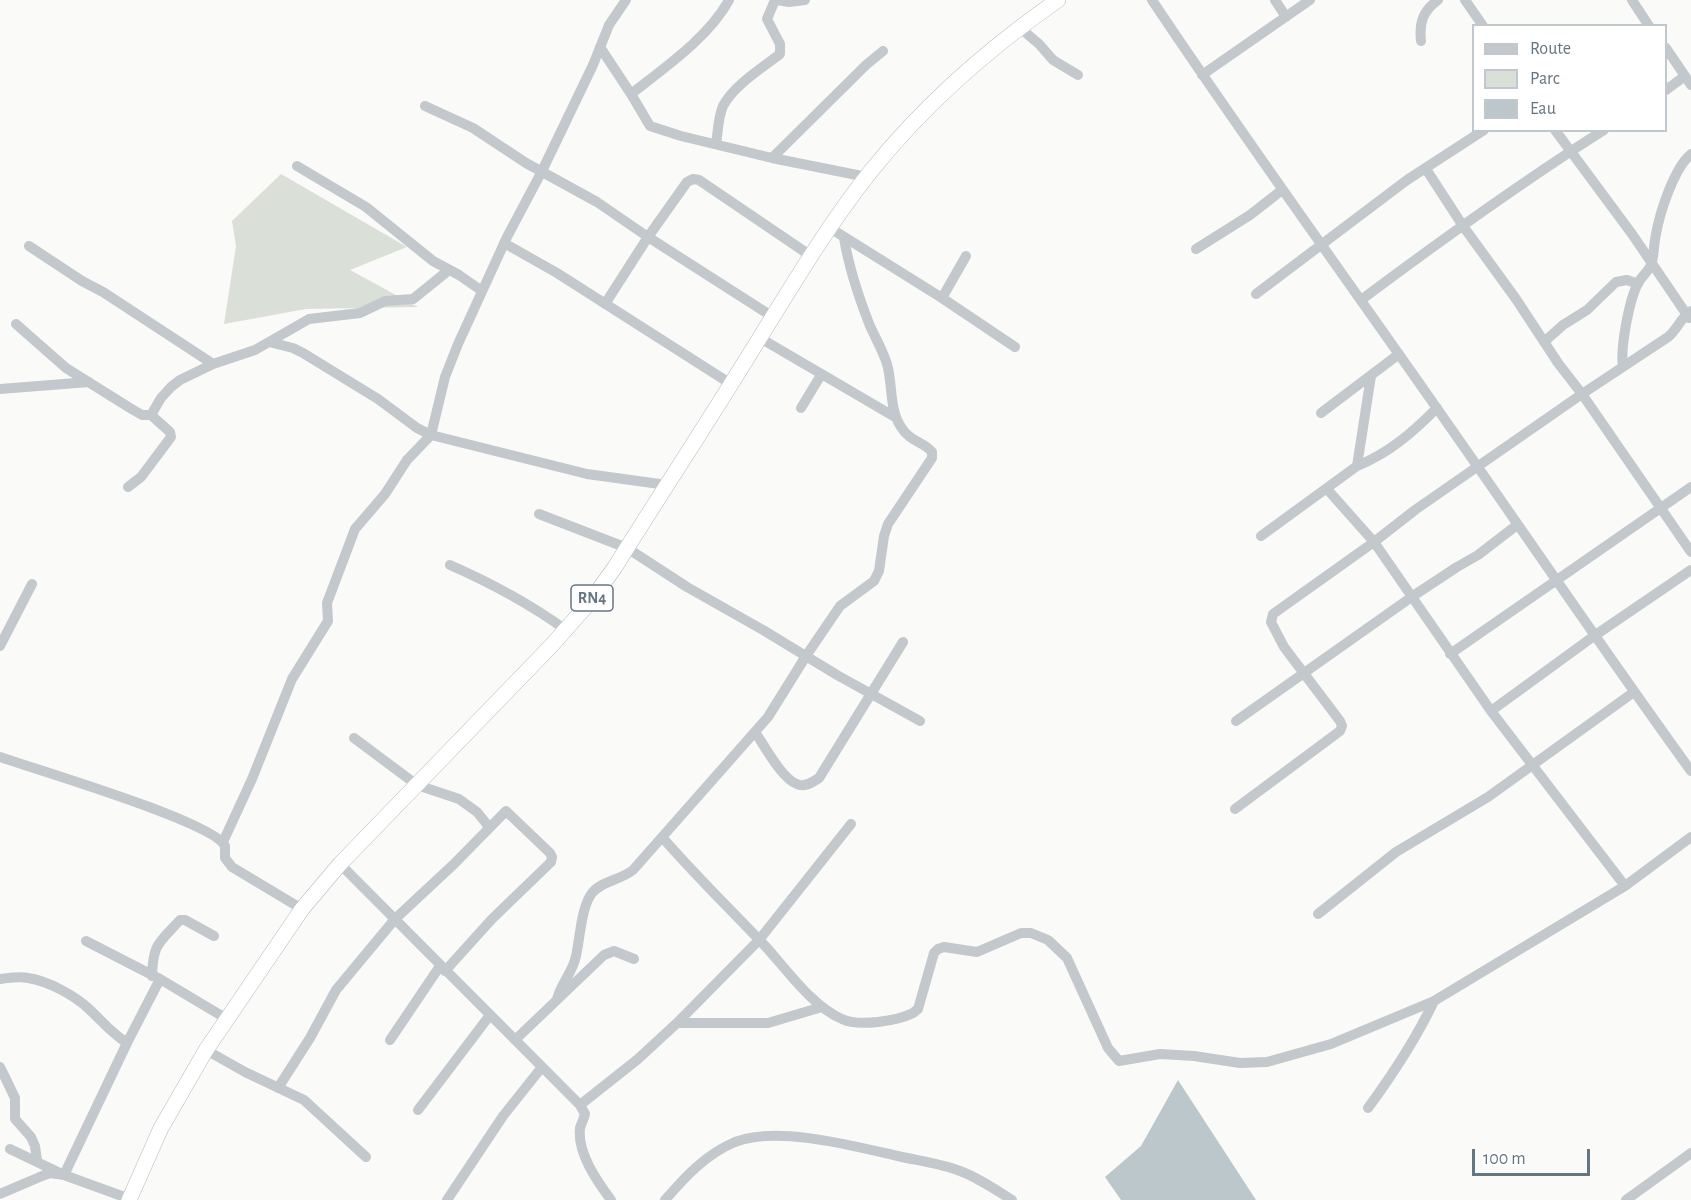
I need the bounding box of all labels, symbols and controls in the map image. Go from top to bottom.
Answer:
legend [1472,24,1667,132]
text: Route [1530,40,1571,58]
text: Parc [1530,70,1560,88]
text: Eau [1530,100,1556,118]
road number: RN4 [571,585,613,611]
scale bar [1475,1137,1594,1175]
text: 100 m [1483,1150,1526,1168]

